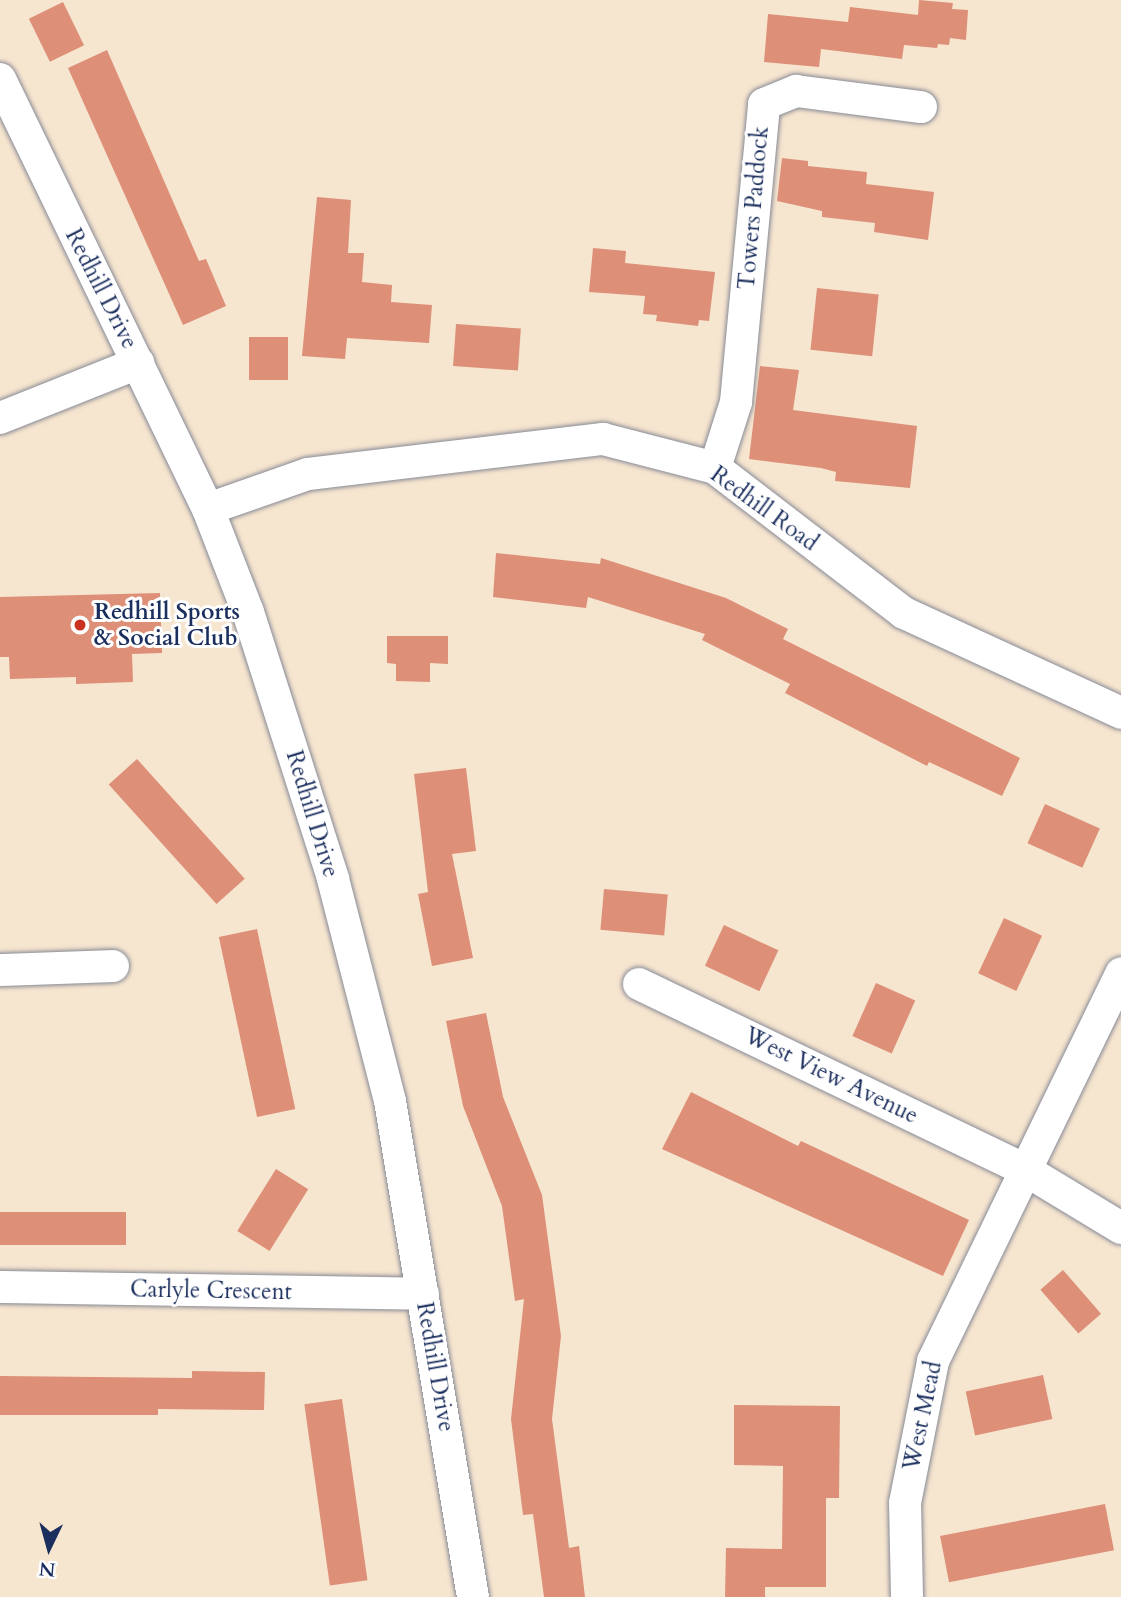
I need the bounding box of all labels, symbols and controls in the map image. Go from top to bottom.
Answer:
street label: Towers Paddock [733,125,775,291]
street label: Redhill Drive [59,224,143,354]
street label: Redhill Road [705,461,823,557]
place label: Redhill Sports & Social Club [94,598,240,652]
marker: Redhill Sports & Social Club [72,617,88,633]
street label: Redhill Drive [280,747,344,881]
street label: West View Avenue [740,1022,922,1130]
street label: Carlyle Crescent [130,1276,292,1306]
street label: Redhill Drive [410,1300,460,1434]
street label: West Mead [898,1359,948,1473]
north arrow [14,1513,84,1583]
text: N [38,1555,57,1583]

